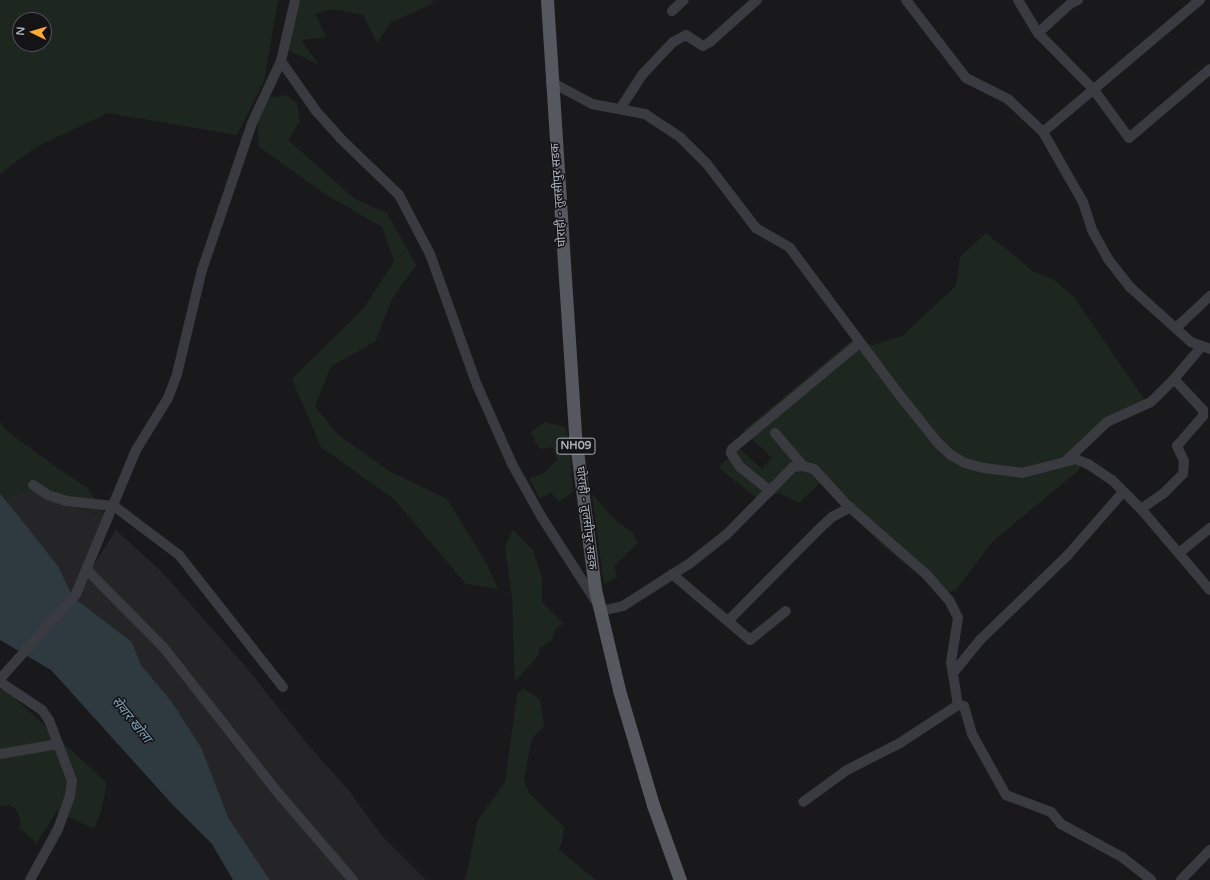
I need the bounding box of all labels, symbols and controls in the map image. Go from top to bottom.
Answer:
north arrow [12,12,52,52]
text: N [14,26,27,36]
street label: घोराही - तुलसीपुर सडक [548,143,570,247]
road number: NH09 [556,437,596,455]
street label: घोराही - तुलसीपुर सडक [573,466,599,570]
water label: सेवार खोला [108,694,154,746]

